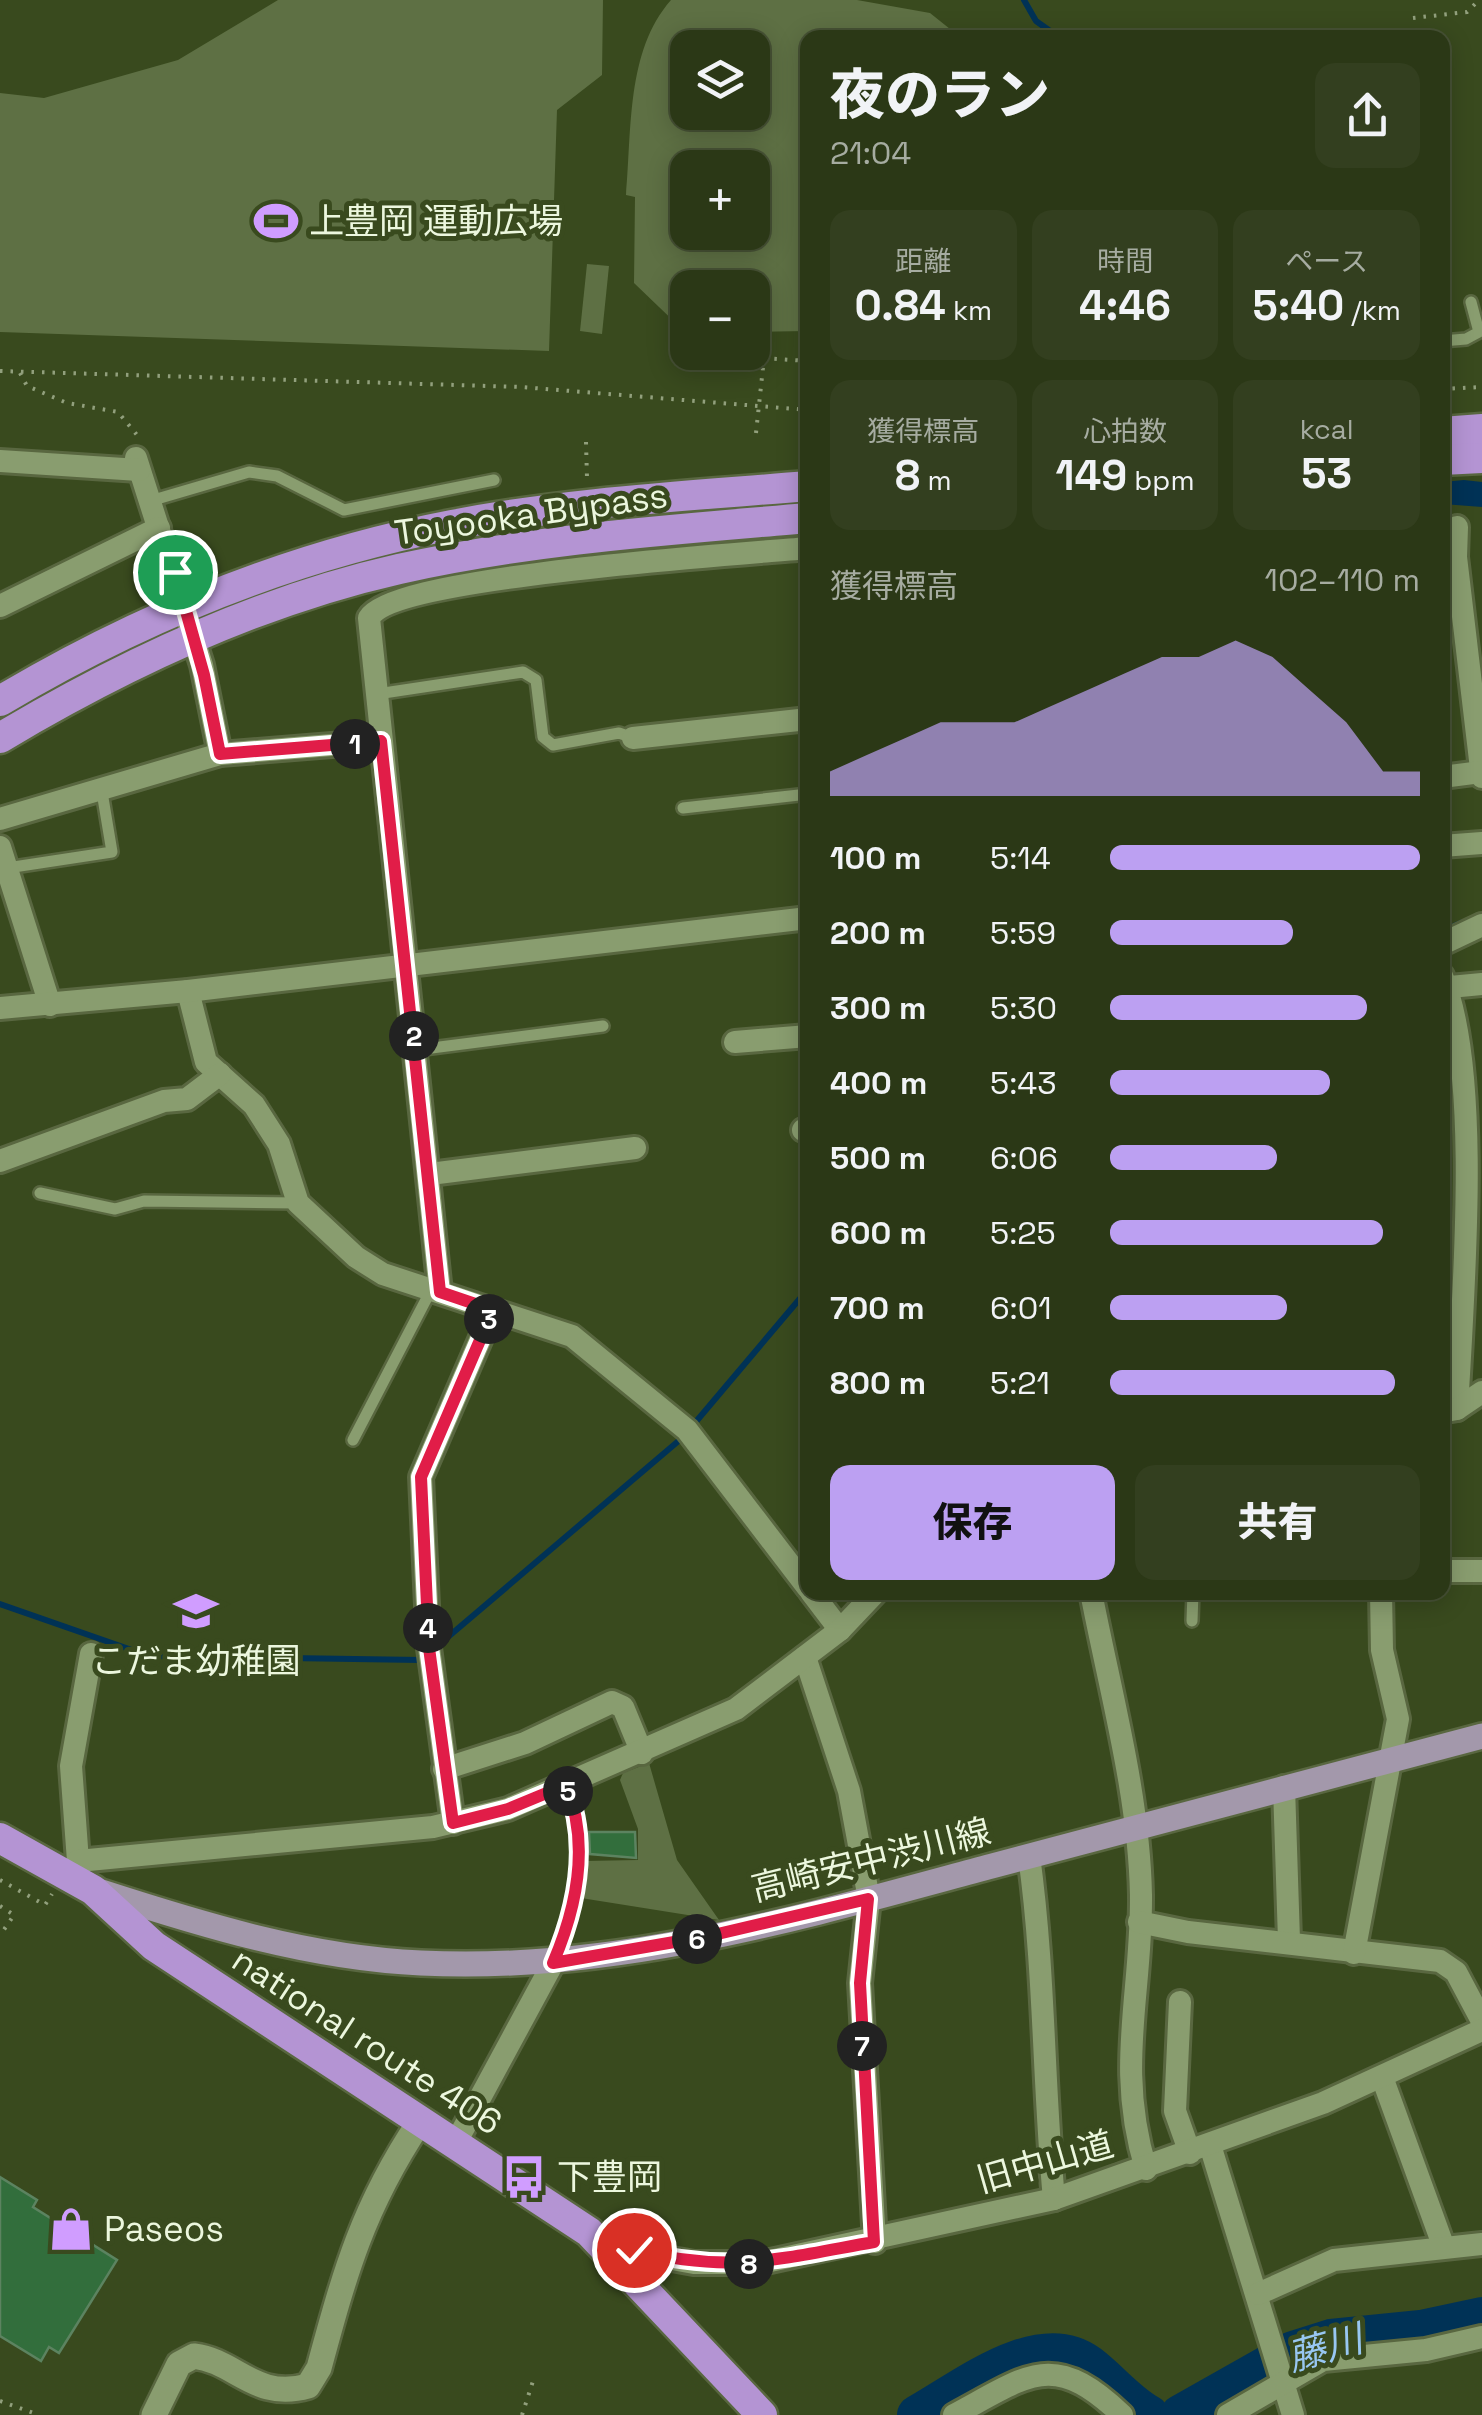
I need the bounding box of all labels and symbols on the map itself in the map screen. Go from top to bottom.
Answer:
sports icon: 上豊岡 運動広場 [252,197,300,245]
place label: 上豊岡 運動広場 [309,199,563,243]
street label: Toyooka Bypass [392,473,670,555]
pin [133,530,218,615]
pin: 1 [330,719,380,769]
pin: 2 [389,1011,439,1061]
pin: 3 [464,1294,514,1344]
school or university icon: こだま幼稚園 [172,1587,220,1635]
pin: 4 [403,1603,453,1653]
place label: こだま幼稚園 [91,1639,301,1683]
pin: 5 [543,1766,593,1816]
street label: 高崎安中渋川線 [747,1809,995,1911]
pin: 6 [672,1914,722,1964]
street label: national route 406 [224,1937,510,2145]
pin: 7 [837,2021,887,2071]
street label: 旧中山道 [972,2122,1118,2202]
bus stop icon: 下豊岡 [500,2153,548,2201]
place label: 下豊岡 [557,2155,662,2199]
shop icon: Paseos [47,2205,95,2253]
place label: Paseos [104,2207,224,2251]
pin [592,2208,677,2293]
pin: 8 [724,2239,774,2289]
water label: 藤川 [1282,2313,1372,2382]

